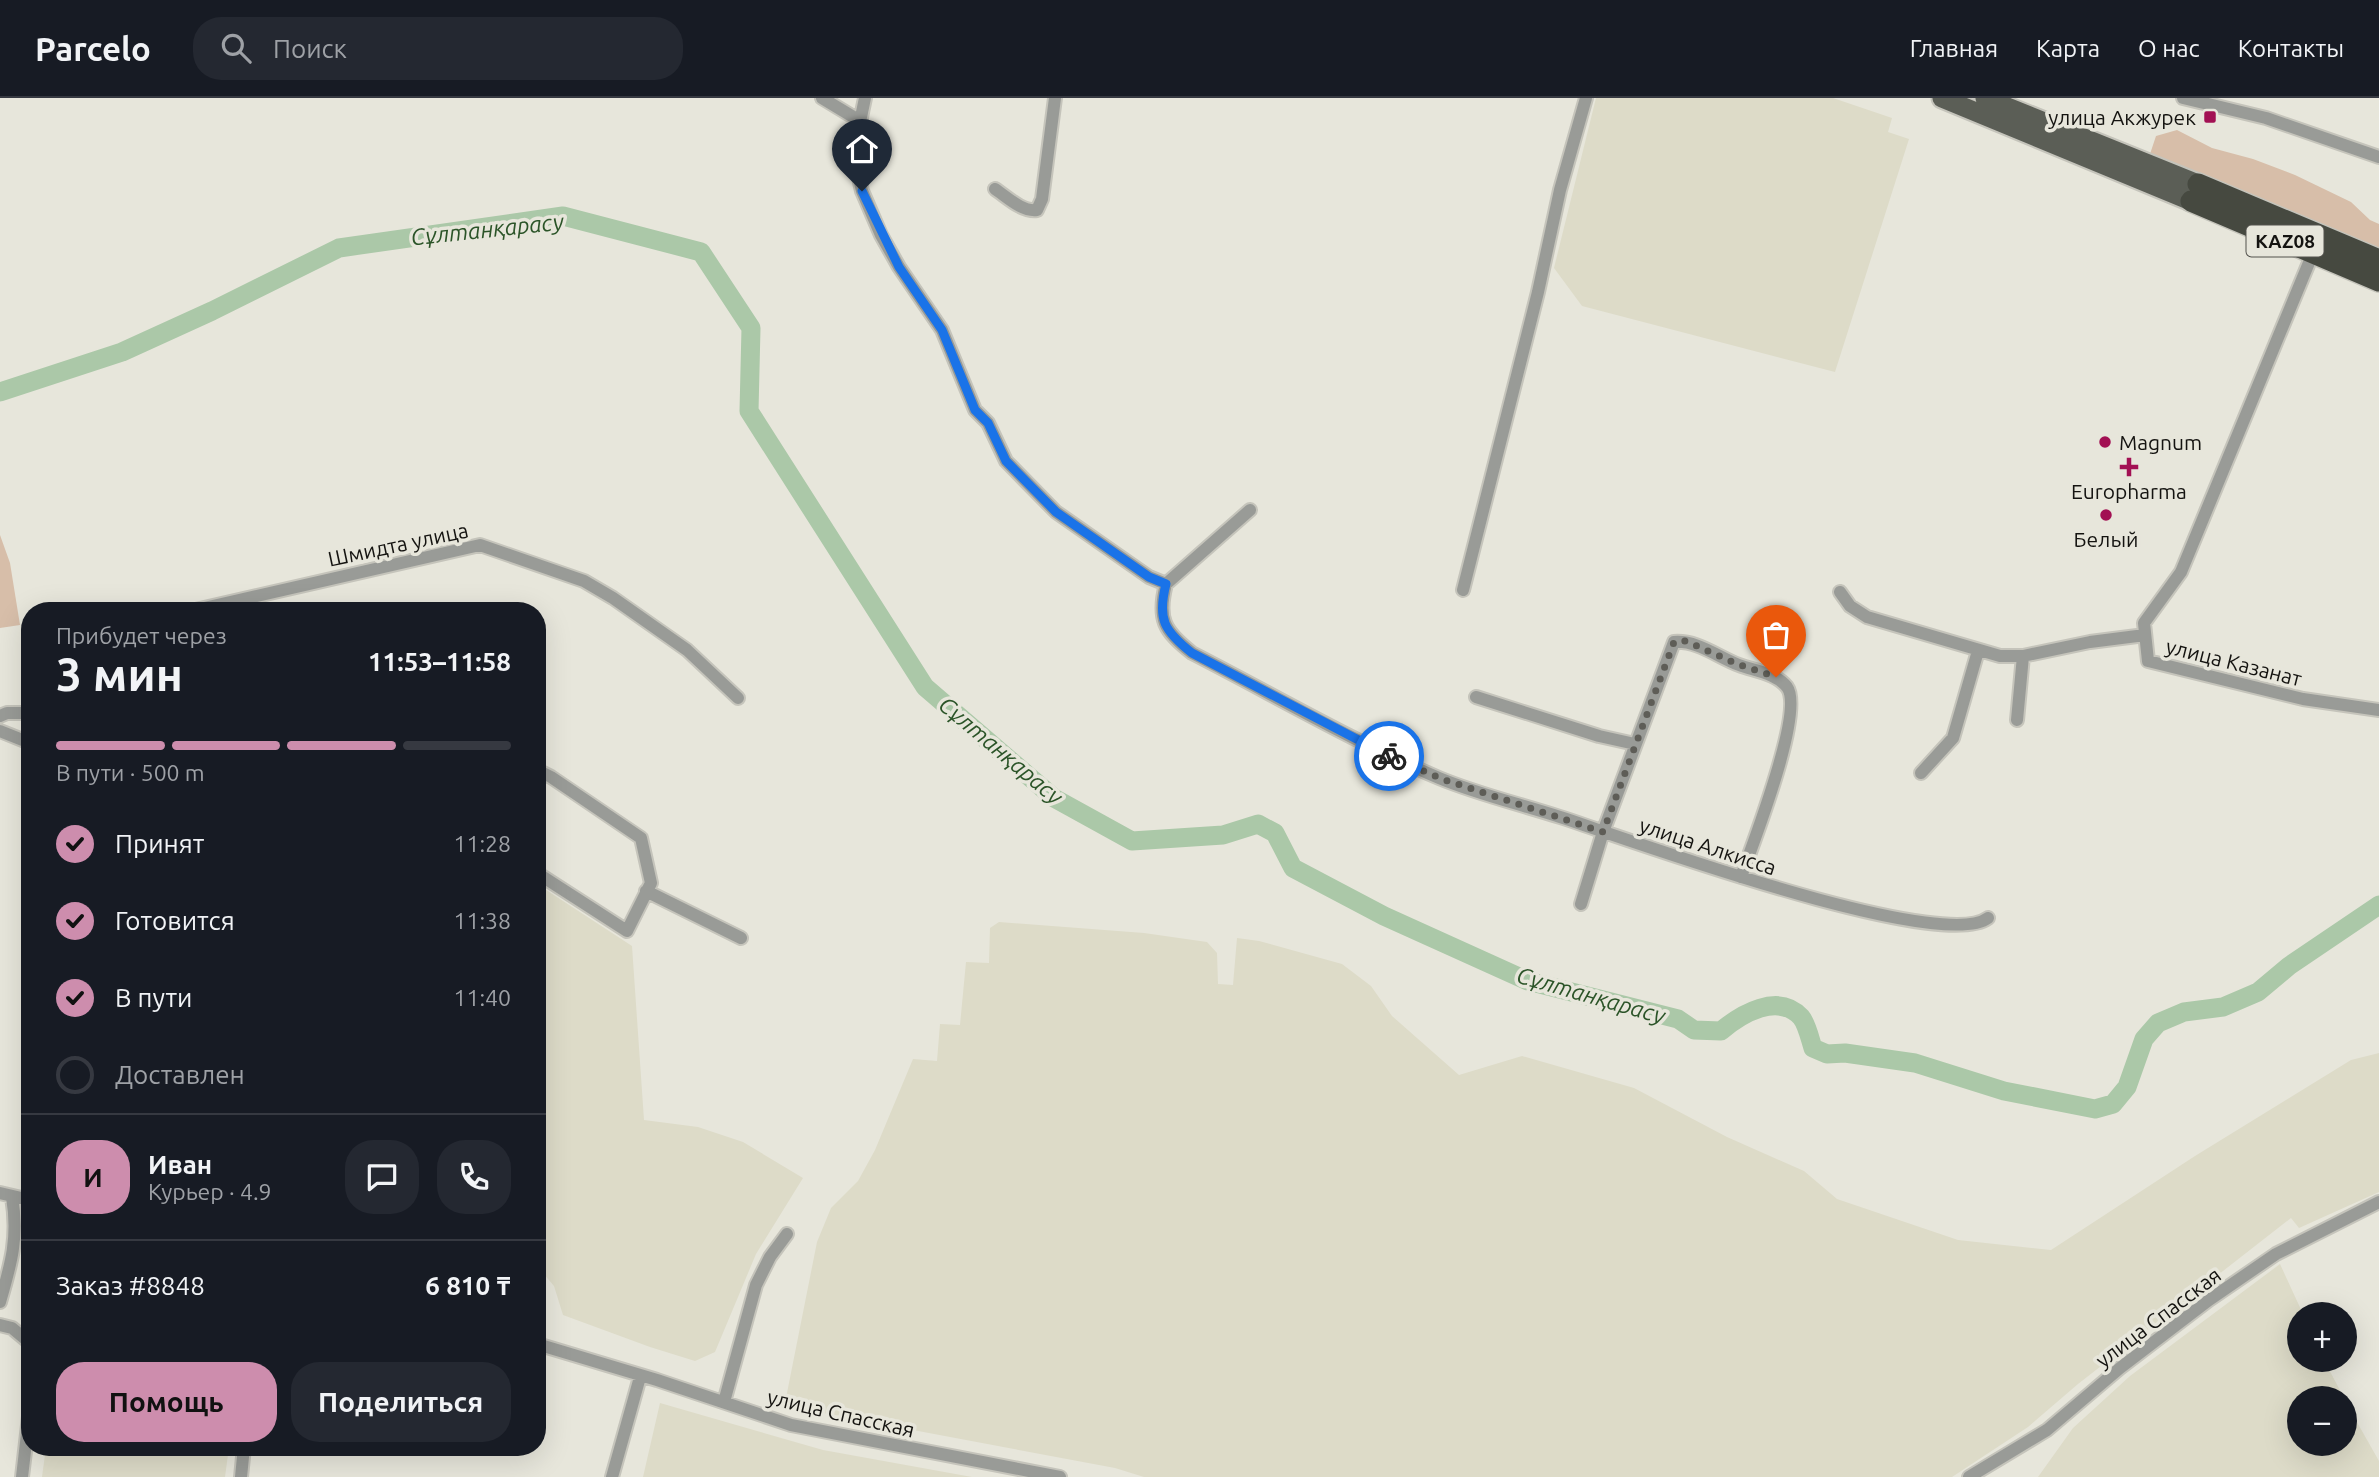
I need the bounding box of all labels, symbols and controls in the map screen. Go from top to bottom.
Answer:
search box [193,17,683,80]
icon: search [217,29,255,67]
text: Parcelo [35,30,151,67]
text: Поиск [273,34,347,63]
text: Главная [1910,35,1998,62]
text: Карта [2036,35,2100,62]
text: О нас [2138,35,2200,62]
text: Контакты [2238,35,2344,62]
place label: улица Акжурек [2048,105,2196,129]
marker: улица Акжурек [2202,109,2218,125]
pin [832,119,892,191]
icon: home [843,130,881,168]
water label: Сұлтанқарасу [409,208,566,249]
road number: KAZ08 [2246,225,2324,256]
place label: Magnum [2119,430,2202,454]
marker: Magnum [2097,434,2113,450]
marker: Europharma [2121,459,2137,475]
place label: Europharma [2071,479,2187,503]
marker: Белый [2098,507,2114,523]
street label: Шмидта улица [326,517,470,571]
place label: Белый [2074,527,2138,551]
pin [1746,605,1806,677]
icon: bag [1757,616,1795,654]
text: Прибудет через [56,623,227,648]
street label: улица Казанат [2164,634,2305,691]
text: 11:53–11:58 [368,647,511,676]
text: 3 мин [56,648,183,700]
water label: Сұлтанқарасу [934,691,1069,810]
courier [1354,721,1424,791]
icon: bike [1370,737,1408,775]
text: В пути · 500 m [56,760,205,785]
street label: улица Алкисса [1637,813,1779,879]
icon: check [56,825,94,863]
text: Принят [115,829,204,858]
text: 11:28 [453,831,511,856]
icon: check [56,902,94,940]
text: Готовится [115,906,235,935]
text: 11:38 [453,908,511,933]
water label: Сұлтанқарасу [1514,962,1669,1028]
icon: check [56,979,94,1017]
text: В пути [115,983,192,1012]
text: 11:40 [453,985,511,1010]
text: Доставлен [115,1060,245,1089]
button: chat [345,1140,419,1214]
button: phone [437,1140,511,1214]
text: Иван [148,1150,212,1179]
text: И [83,1163,103,1192]
text: Курьер · 4.9 [148,1179,272,1204]
street label: улица Спасская [2091,1262,2225,1372]
text: Заказ #8848 [56,1271,205,1300]
text: 6 810 ₸ [425,1271,511,1300]
map controls [2287,1302,2357,1456]
button: + [2287,1302,2357,1372]
button: Помощь [56,1362,277,1442]
button: Поделиться [291,1362,511,1442]
street label: улица Спасская [765,1384,917,1442]
button: − [2287,1386,2357,1456]

